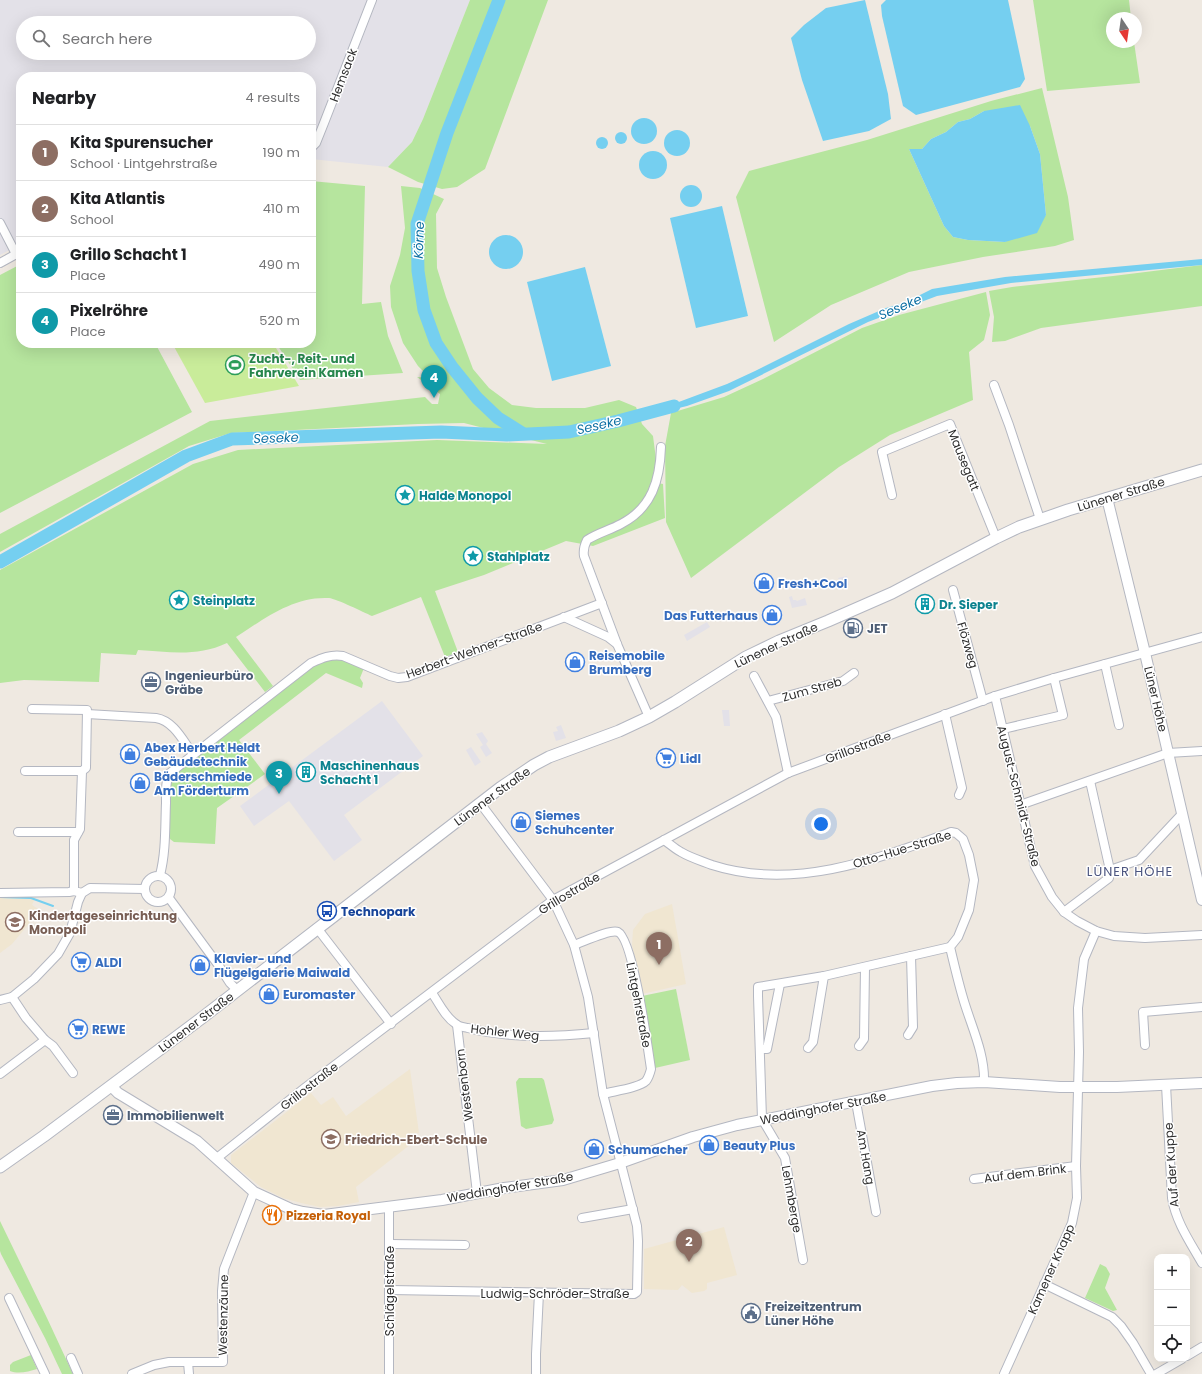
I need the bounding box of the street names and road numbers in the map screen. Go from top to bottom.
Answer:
street label: Hemsack [325,45,361,104]
street label: Mausegatt [944,427,984,493]
street label: Lünener Straße [1075,473,1167,515]
street label: Herbert-Wehner-Straße [403,617,545,683]
street label: Lünener Straße [731,618,821,672]
street label: Flözweg [953,620,983,670]
street label: Lüner Höhe [1140,665,1172,733]
street label: Zum Streb [780,672,844,706]
street label: August-Schmidt-Straße [993,724,1045,868]
street label: Grillostraße [823,727,893,767]
street label: Lünener Straße [450,763,534,829]
street label: Otto-Hue-Straße [851,826,953,872]
street label: Grillostraße [535,868,603,918]
street label: Lintgehrstraße [622,961,656,1049]
street label: Lünener Straße [155,988,237,1056]
street label: Hohler Weg [470,1020,540,1044]
street label: Westenborn [451,1048,477,1122]
street label: Grillostraße [277,1058,341,1114]
street label: Weddinghofer Straße [758,1087,888,1129]
street label: Auf der Kuppe [1160,1122,1182,1208]
street label: Am Hang [853,1128,879,1186]
street label: Auf dem Brink [983,1159,1068,1186]
street label: Lehmberge [778,1164,806,1234]
street label: Weddinghofer Straße [445,1168,575,1206]
street label: Kamener Knapp [1023,1221,1079,1317]
street label: Schlägelstraße [381,1246,398,1336]
street label: Westenzäune [214,1274,232,1356]
street label: Ludwig-Schröder-Straße [481,1285,629,1302]

